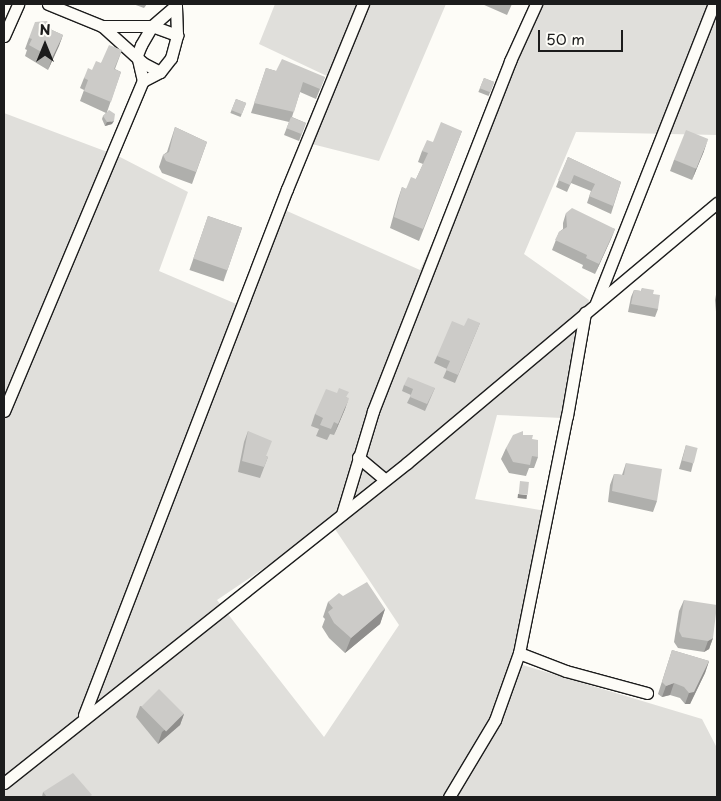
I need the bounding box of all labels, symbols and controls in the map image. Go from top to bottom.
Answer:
text: N [39,19,51,40]
north arrow [20,20,70,70]
scale bar [541,20,626,52]
text: 50 m [546,27,585,50]

